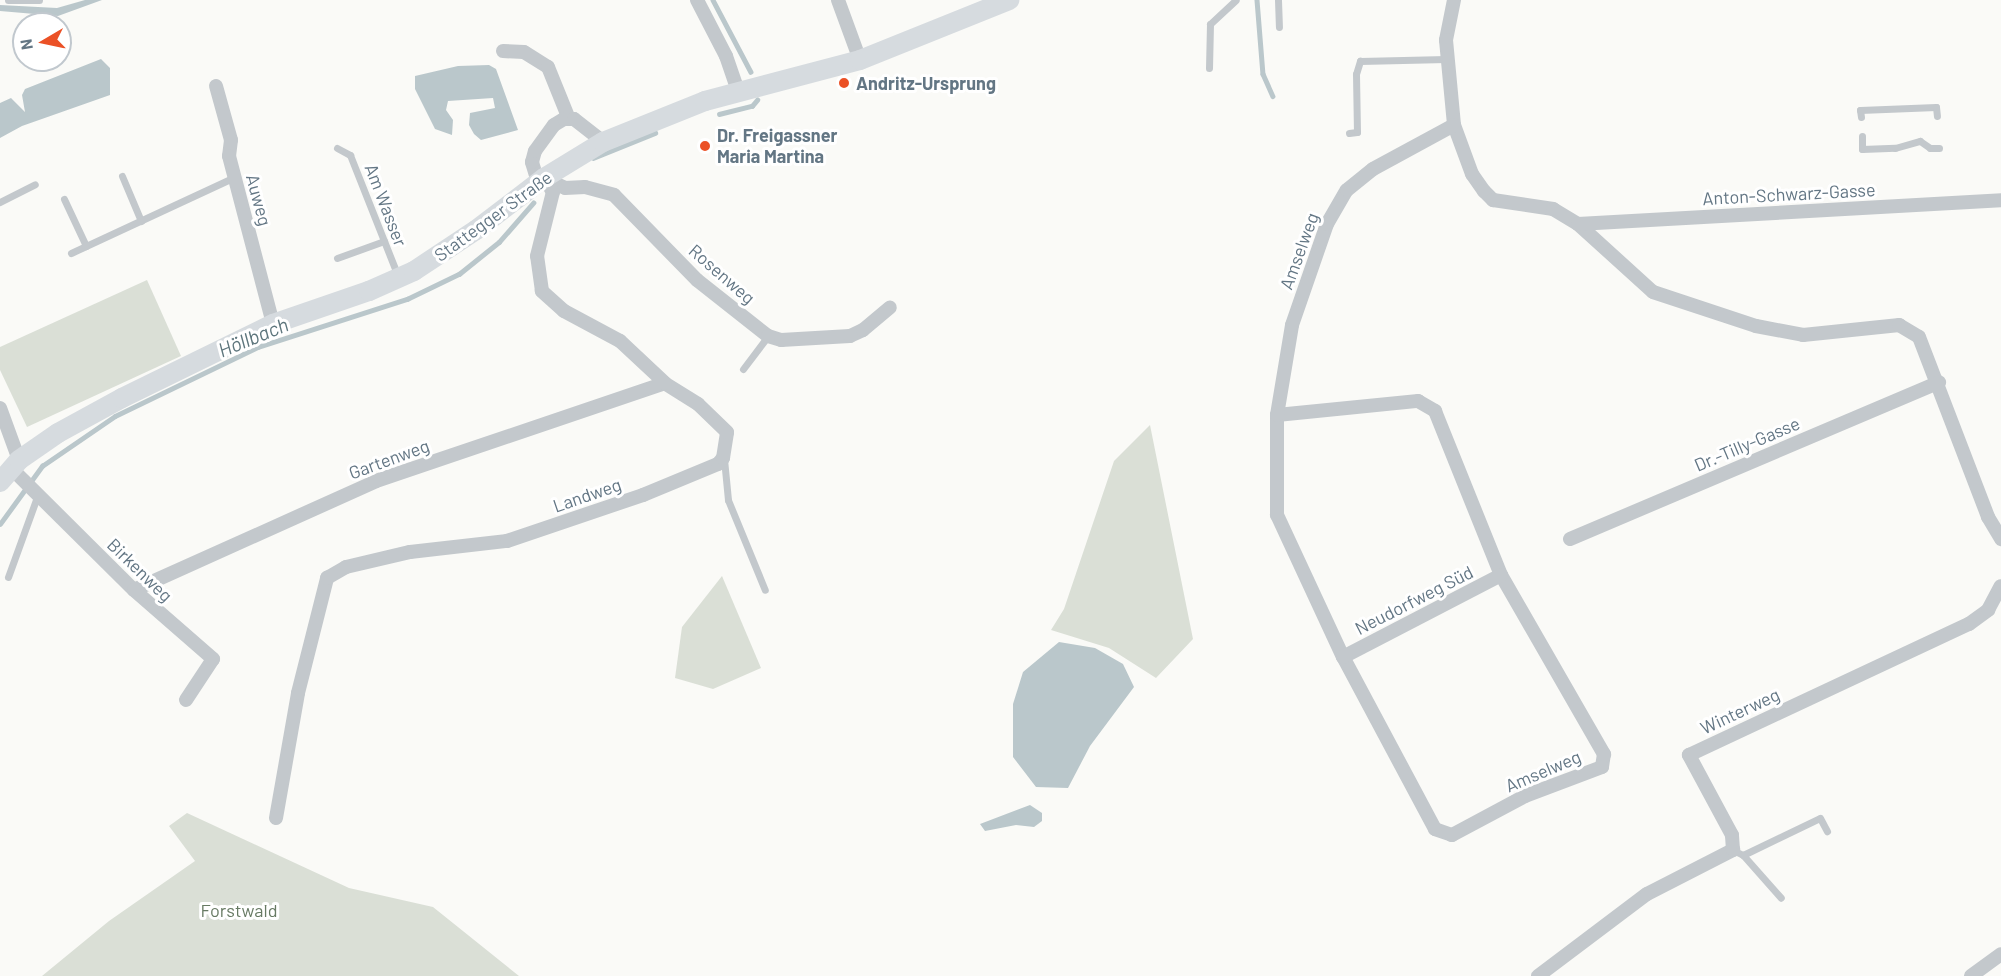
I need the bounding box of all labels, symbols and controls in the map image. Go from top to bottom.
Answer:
north arrow [12,12,72,72]
text: N [15,38,36,51]
place label: Andritz-Ursprung [856,72,996,94]
marker: Andritz-Ursprung [837,76,851,90]
place label: Dr. Freigassner Maria Martina [717,125,837,168]
marker: Dr. Freigassner Maria Martina [698,139,712,153]
street label: Am Wasser [360,161,412,249]
street label: Stattegger Straße [430,166,556,266]
street label: Auweg [242,172,276,228]
street label: Anton-Schwarz-Gasse [1702,179,1876,209]
street label: Amselweg [1275,210,1323,292]
street label: Rosenweg [685,239,759,309]
water label: Höllbach [214,312,292,362]
street label: Dr.-Tilly-Gasse [1691,412,1803,476]
street label: Gartenweg [346,434,432,484]
street label: Landweg [550,473,624,517]
street label: Birkenweg [103,534,177,606]
street label: Neudorfweg Süd [1351,561,1477,639]
street label: Winterweg [1697,683,1783,739]
street label: Amselweg [1502,745,1584,797]
park label: Forstwald [201,899,277,921]

